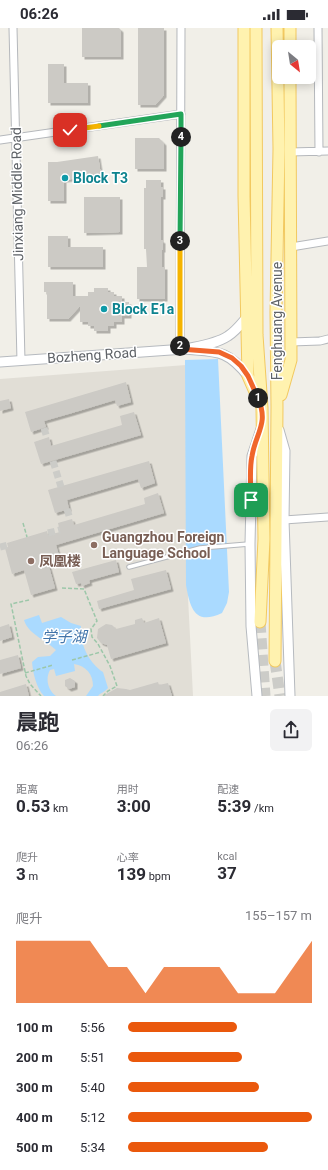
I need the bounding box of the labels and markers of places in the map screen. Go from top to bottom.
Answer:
pin [53,113,87,147]
pin: 4 [171,127,191,147]
place label: Block T3 [73,170,128,186]
marker: Block T3 [60,173,70,183]
pin: 3 [170,231,190,251]
place label: Block E1a [112,301,175,317]
marker: Block E1a [99,304,109,314]
pin: 2 [170,336,190,356]
pin: 1 [248,388,268,408]
pin [234,483,268,517]
place label: Guangzhou Foreign Language School [102,529,225,561]
marker: Guangzhou Foreign Language School [89,540,99,550]
place label: 凤凰楼 [39,553,81,569]
marker: 凤凰楼 [26,556,36,566]

